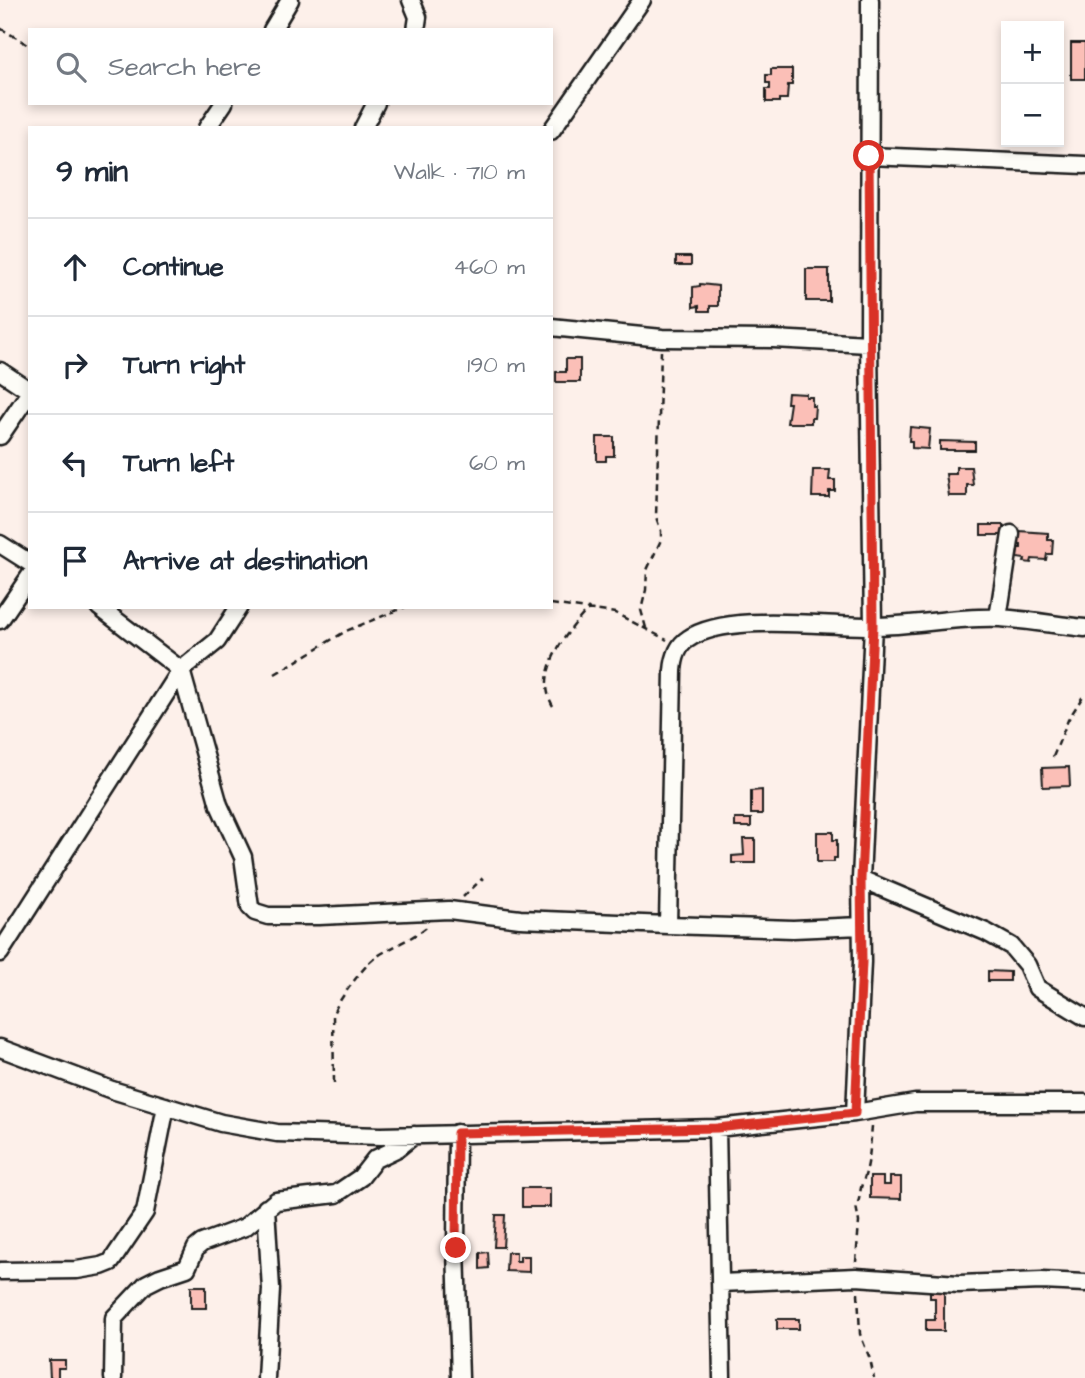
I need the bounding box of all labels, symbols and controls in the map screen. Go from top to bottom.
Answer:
map controls [1001,21,1064,147]
button: + [1001,21,1064,84]
search box [28,28,553,105]
icon: search [52,48,90,86]
text: Search here [108,49,261,85]
button: − [1001,84,1064,147]
route start [853,140,884,171]
text: 9 min [56,151,128,193]
text: Walk · 710 m [394,156,525,188]
icon: ahead [56,248,94,286]
text: Continue [123,249,224,285]
text: 460 m [453,251,525,283]
icon: right [56,346,94,384]
text: Turn right [123,347,245,383]
text: 190 m [467,349,525,381]
icon: left [56,444,94,482]
text: Turn left [123,445,234,481]
text: 60 m [469,447,525,479]
icon: arrive [56,542,94,580]
text: Arrive at destination [123,543,368,579]
route end [440,1232,471,1263]

